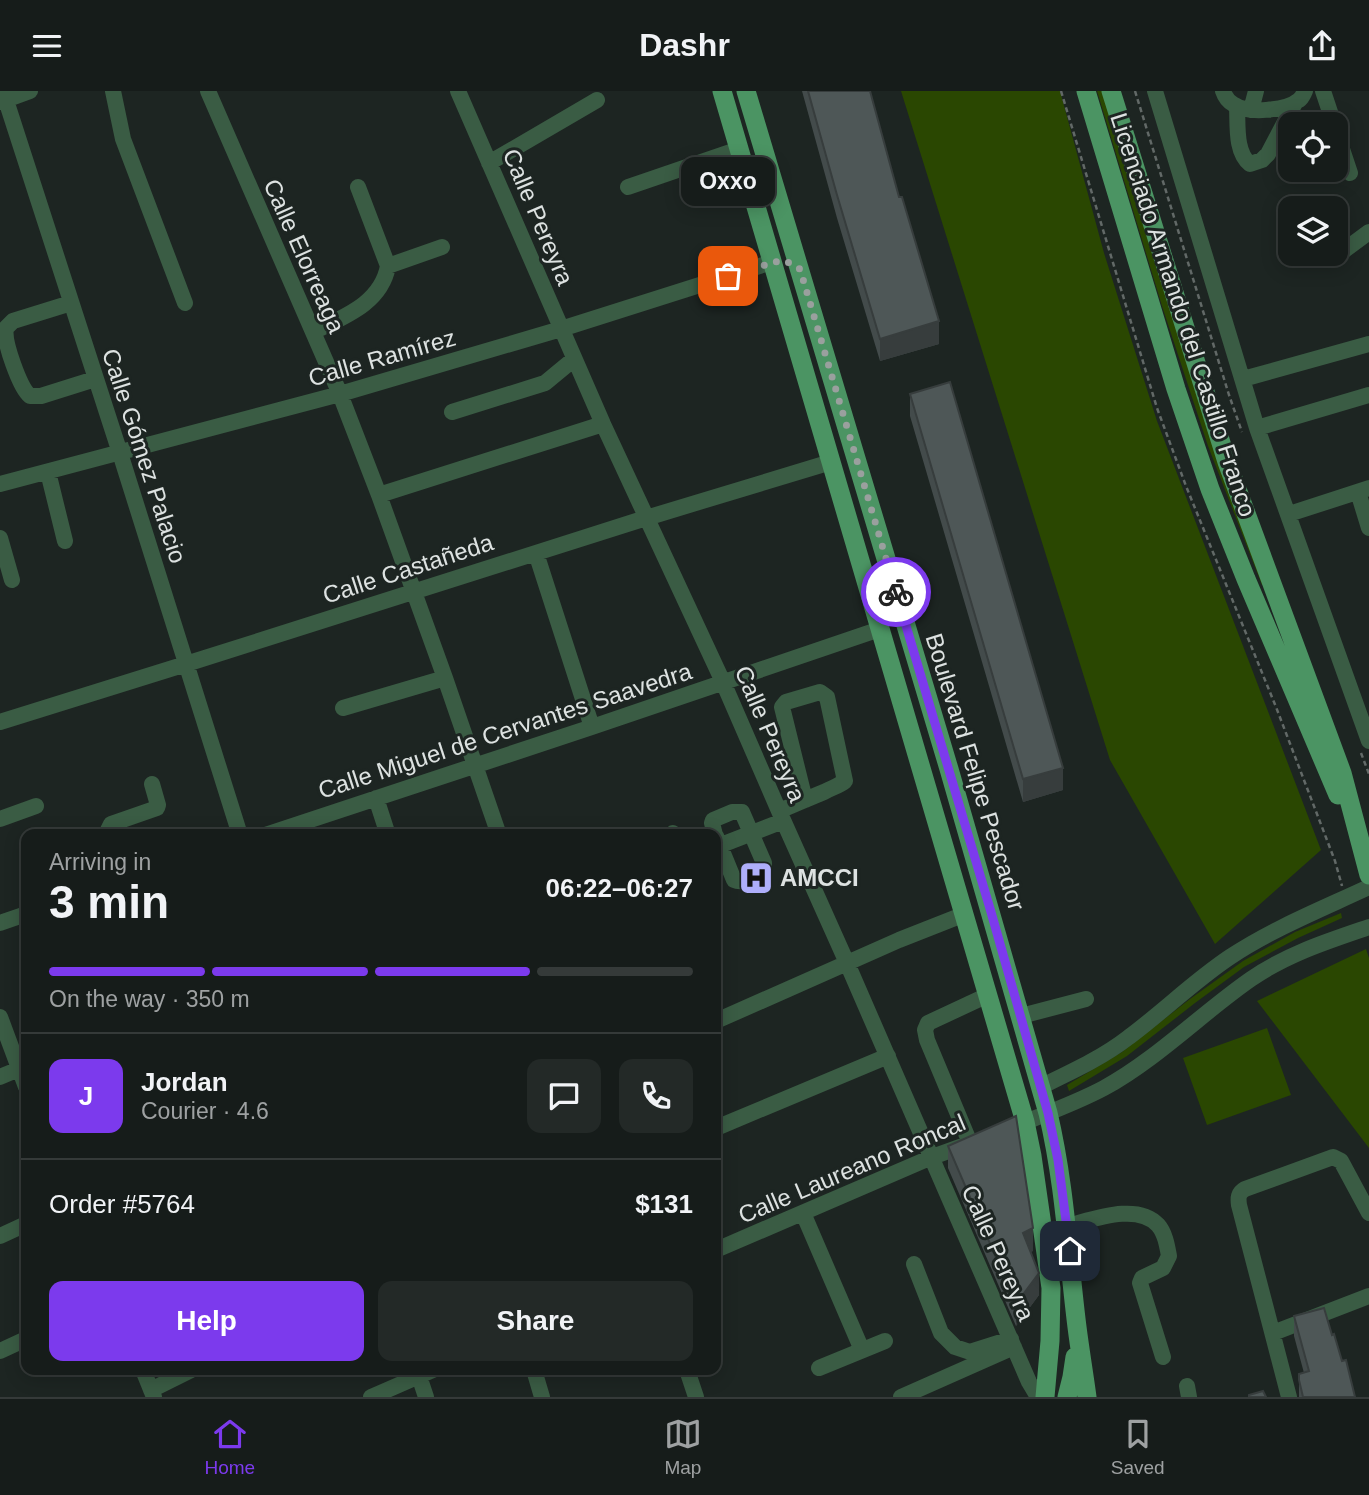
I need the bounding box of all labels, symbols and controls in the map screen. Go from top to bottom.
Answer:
icon: menu [28,27,66,65]
text: Dashr [639,27,730,63]
icon: share [1303,27,1341,65]
street label: Licenciado Armando del Castillo Franco [1105,110,1262,520]
map controls [1278,112,1348,266]
button: locate [1278,112,1348,182]
street label: Calle Pereyra [498,145,580,290]
callout: Oxxo [681,157,775,206]
text: Oxxo [699,168,757,194]
street label: Calle Elorreaga [258,175,351,337]
button: layers [1278,196,1348,266]
pin [698,246,758,306]
icon: bag [709,257,747,295]
street label: Calle Ramírez [305,324,459,391]
street label: Calle Gómez Palacio [97,345,192,567]
street label: Calle Castañeda [319,528,497,609]
courier [861,557,931,627]
icon: bike [877,573,915,611]
street label: Boulevard Felipe Pescador [920,630,1031,914]
street label: Calle Miguel de Cervantes Saavedra [315,657,696,804]
street label: Calle Pereyra [730,662,812,807]
text: Arriving in [49,849,151,875]
hospital icon: AMCCI [737,859,775,897]
place label: AMCCI [780,864,859,891]
text: 06:22–06:27 [546,873,693,903]
text: 3 min [49,876,169,928]
text: On the way · 350 m [49,986,250,1012]
button: chat [527,1059,601,1133]
button: phone [619,1059,693,1133]
text: Jordan [141,1067,228,1097]
text: J [79,1081,93,1111]
text: Courier · 4.6 [141,1098,269,1124]
street label: Calle Laureano Roncal [734,1108,969,1229]
street label: Calle Pereyra [957,1181,1041,1325]
text: Order #5764 [49,1189,195,1219]
text: $131 [635,1189,693,1219]
pin [1040,1221,1100,1281]
icon: home [1051,1232,1089,1270]
button: Help [49,1281,364,1361]
button: Share [378,1281,693,1361]
tab: Home [204,1415,255,1479]
tab: Map [664,1415,702,1479]
tab: Saved [1111,1415,1165,1479]

